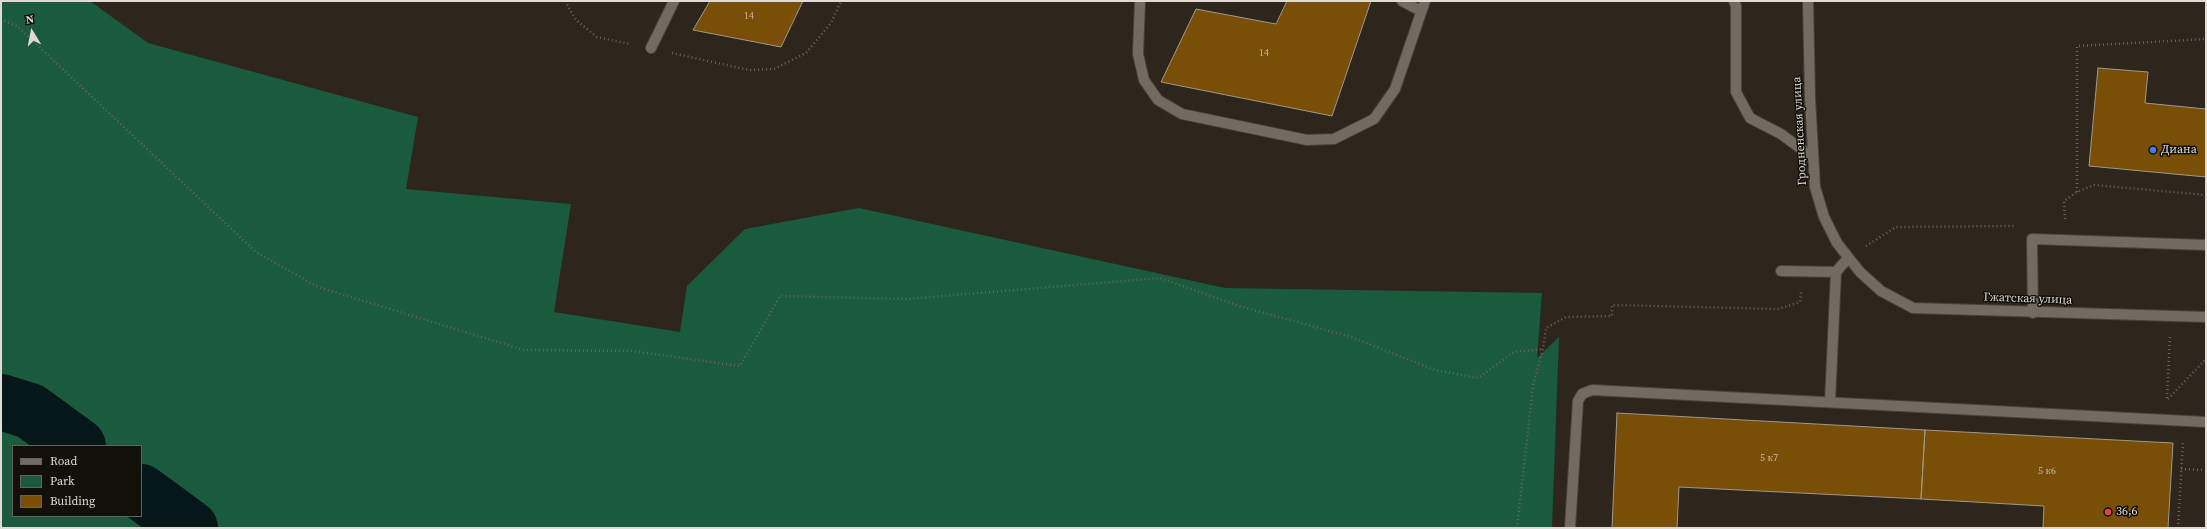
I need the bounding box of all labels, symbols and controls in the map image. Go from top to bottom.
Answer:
house number: 14 [744,10,754,22]
north arrow [12,12,52,52]
text: N [25,12,35,28]
house number: 14 [1259,47,1269,59]
street label: Гродненская улица [1790,76,1810,186]
place label: Диана [2161,143,2197,157]
marker: Диана [2148,145,2158,155]
street label: Гжатская улица [1983,290,2073,308]
legend [12,445,142,517]
house number: 5 к7 [1760,452,1778,464]
text: Road [50,453,77,469]
house number: 5 к6 [2038,465,2056,477]
text: Park [50,473,75,489]
text: Building [50,493,95,509]
place label: 36,6 [2116,505,2138,519]
marker: 36,6 [2103,507,2113,517]

